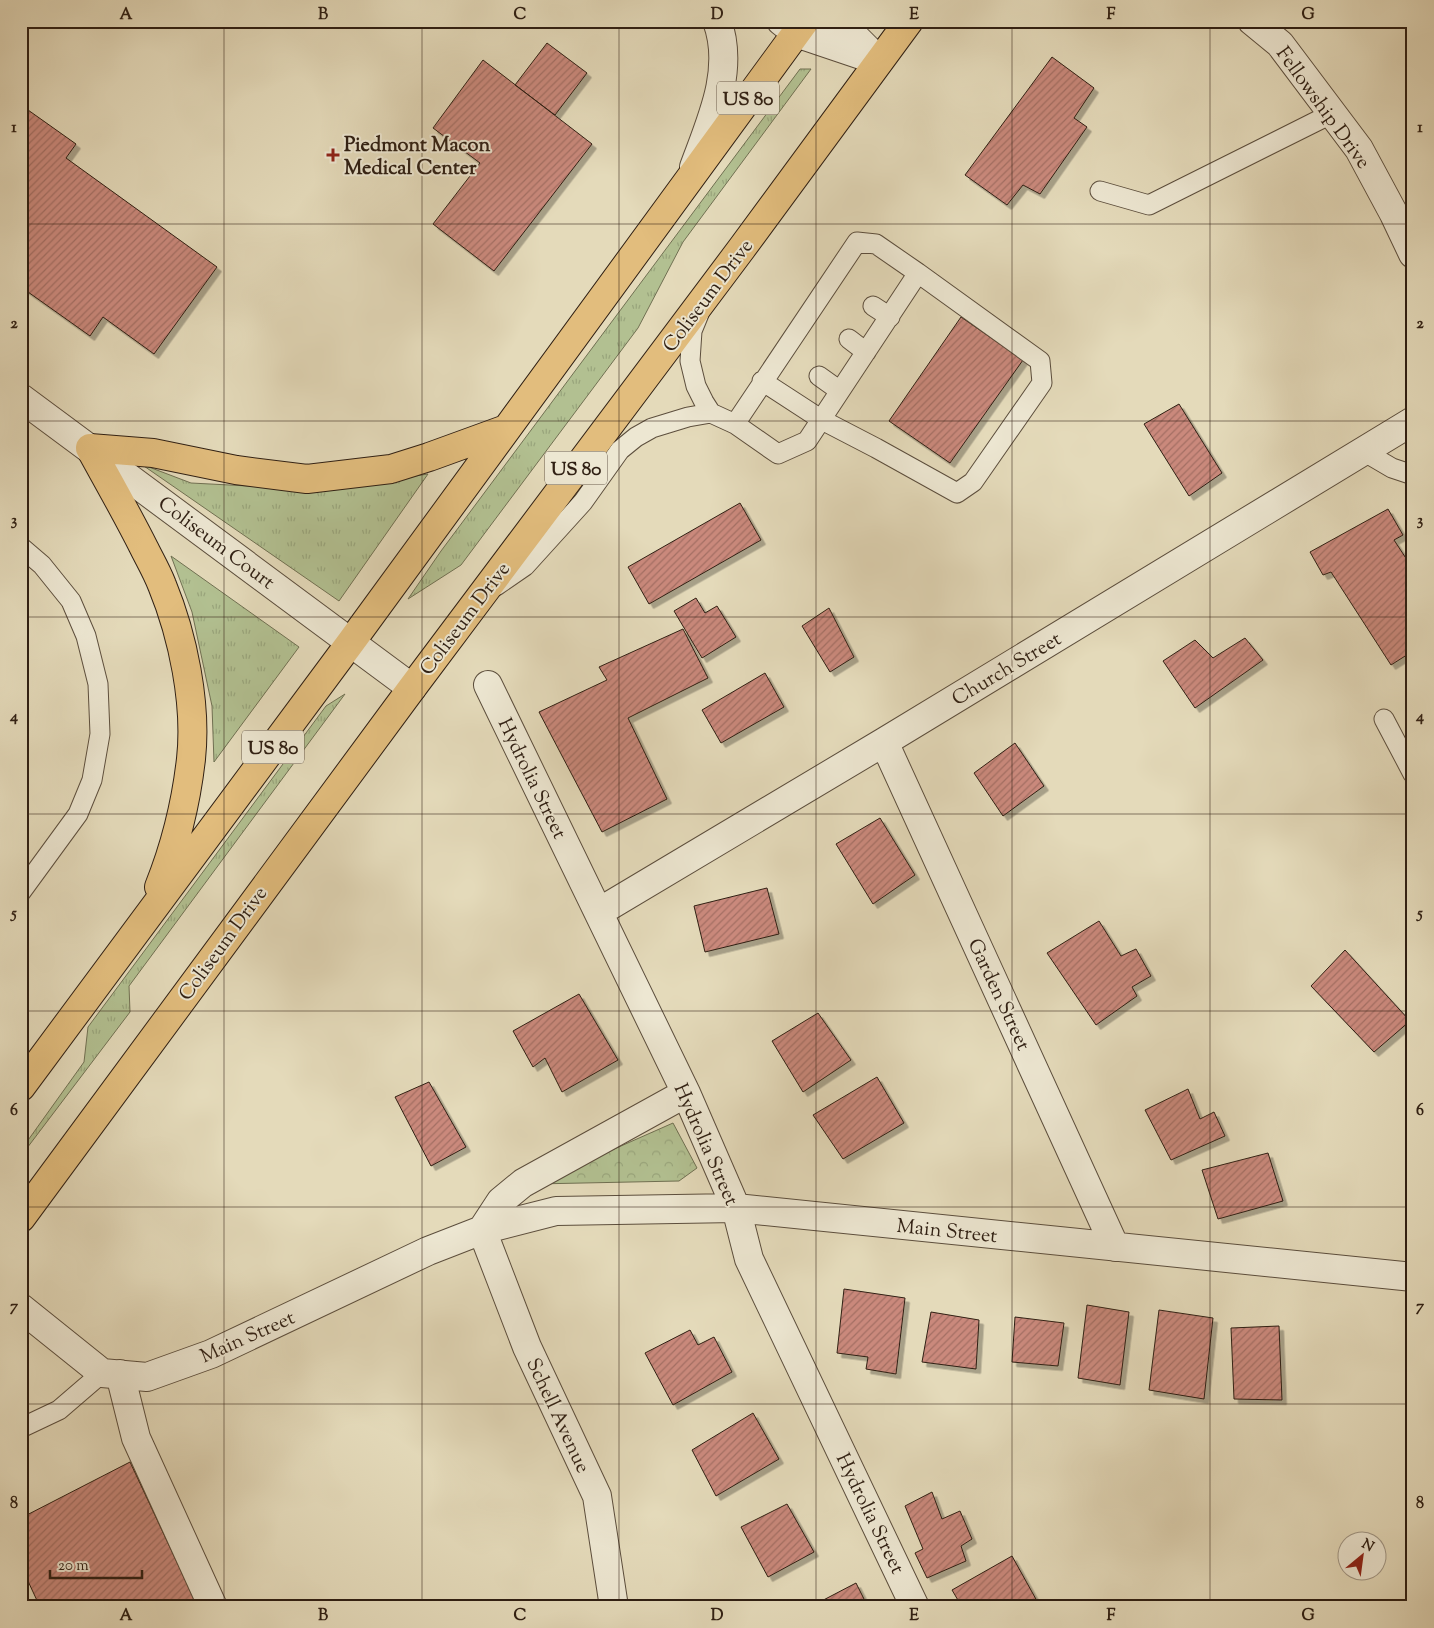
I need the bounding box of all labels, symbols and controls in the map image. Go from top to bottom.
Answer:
text: A [120,4,133,27]
text: B [318,4,328,27]
text: C [514,4,527,27]
text: D [711,4,724,27]
text: E [909,4,919,27]
text: F [1107,4,1116,27]
text: G [1301,4,1315,27]
street label: Fellowship Drive [1268,41,1376,176]
road number: US 80 [717,82,779,115]
text: 1 [11,117,17,140]
text: 1 [1417,117,1423,140]
place label: Piedmont Macon Medical Center [344,132,490,184]
marker: Piedmont Macon Medical Center [326,148,340,162]
street label: Coliseum Drive [657,234,761,359]
text: 2 [10,313,18,336]
text: 2 [1416,313,1424,336]
road number: US 80 [545,452,607,484]
street label: Coliseum Court [151,490,280,598]
text: 3 [11,510,18,533]
text: 3 [1417,510,1424,533]
street label: Coliseum Drive [414,557,518,682]
street label: Church Street [947,626,1068,714]
text: 4 [9,706,18,729]
text: 4 [1415,706,1424,729]
street label: Hydrolia Street [489,714,573,845]
road number: US 80 [242,730,304,764]
street label: Coliseum Drive [173,881,276,1008]
text: 5 [9,903,17,926]
text: 5 [1415,903,1423,926]
street label: Garden Street [959,934,1036,1056]
street label: Hydrolia Street [665,1079,745,1211]
text: 6 [10,1100,18,1123]
text: 6 [1416,1100,1424,1123]
street label: Main Street [895,1213,999,1252]
text: 7 [10,1296,19,1319]
text: 7 [1416,1296,1425,1319]
street label: Main Street [196,1304,300,1372]
street label: Schell Avenue [517,1354,596,1478]
street label: Hydrolia Street [827,1449,911,1580]
text: 8 [10,1493,18,1516]
text: 8 [1416,1493,1424,1516]
north arrow [1336,1530,1386,1580]
text: N [1358,1535,1377,1558]
scale bar [50,1548,142,1580]
text: 20 m [58,1556,89,1577]
text: A [120,1605,133,1628]
text: B [318,1605,328,1628]
text: C [514,1605,527,1628]
text: D [711,1605,724,1628]
text: E [909,1605,919,1628]
text: F [1107,1605,1116,1628]
text: G [1301,1605,1315,1628]

